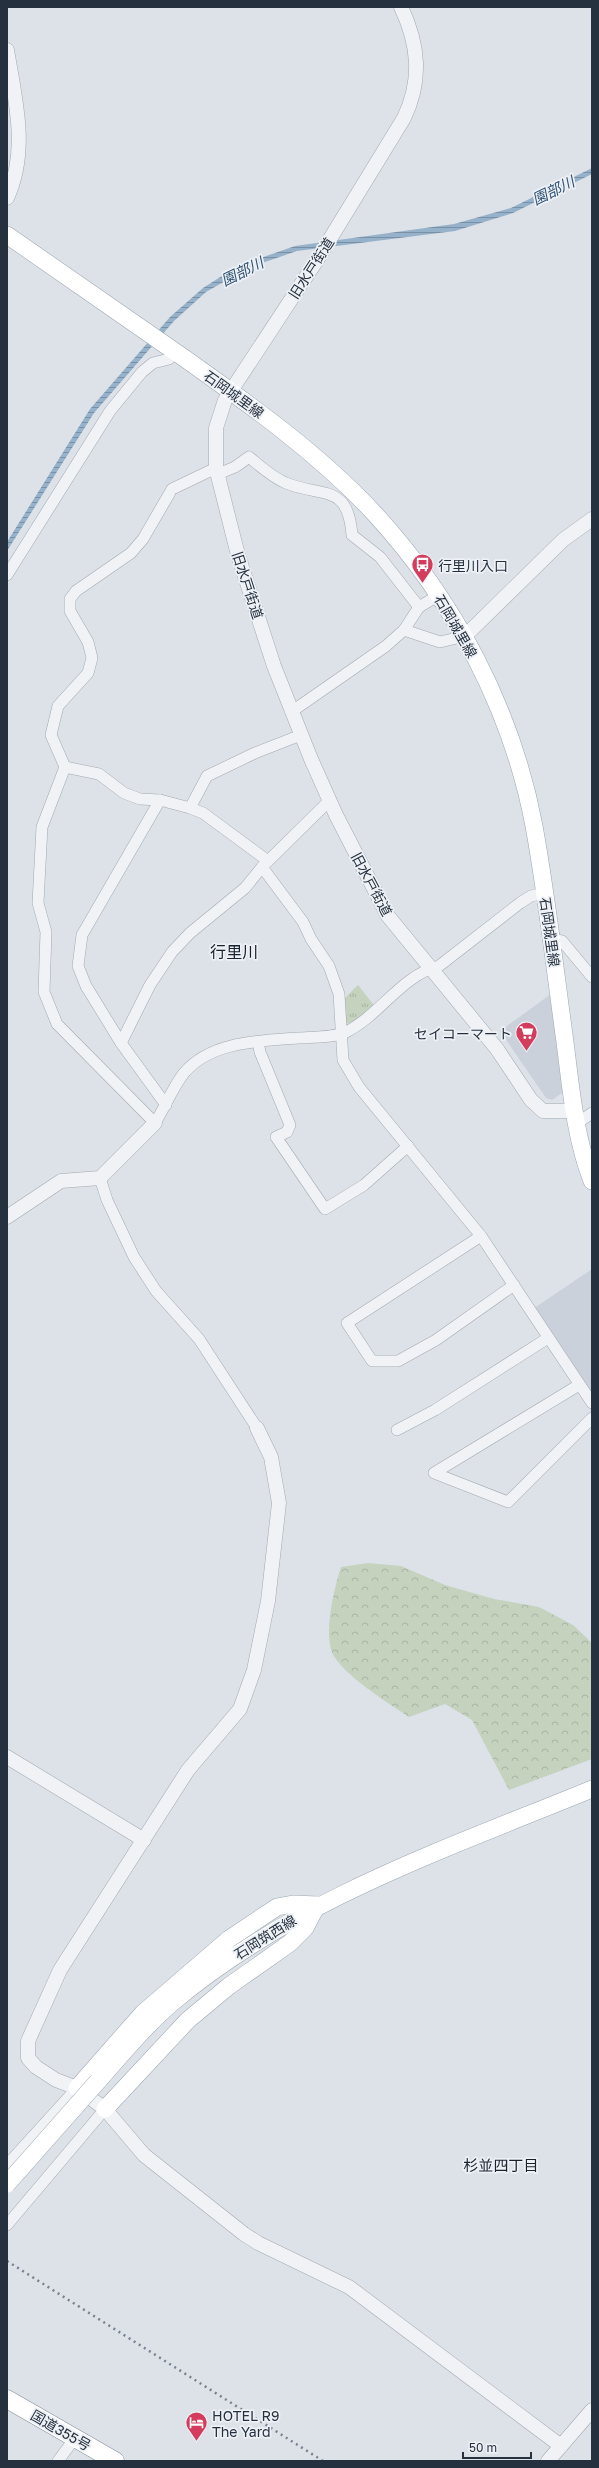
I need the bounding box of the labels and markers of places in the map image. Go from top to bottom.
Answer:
bus stop icon: 行里川入口 [409,552,435,585]
place label: 行里川入口 [438,557,508,574]
supermarket icon: セイコーマート [514,1020,540,1053]
place label: セイコーマート [414,1025,512,1042]
place label: HOTEL R9 The Yard [212,2407,279,2440]
hotel icon: HOTEL R9 The Yard [183,2410,209,2443]

